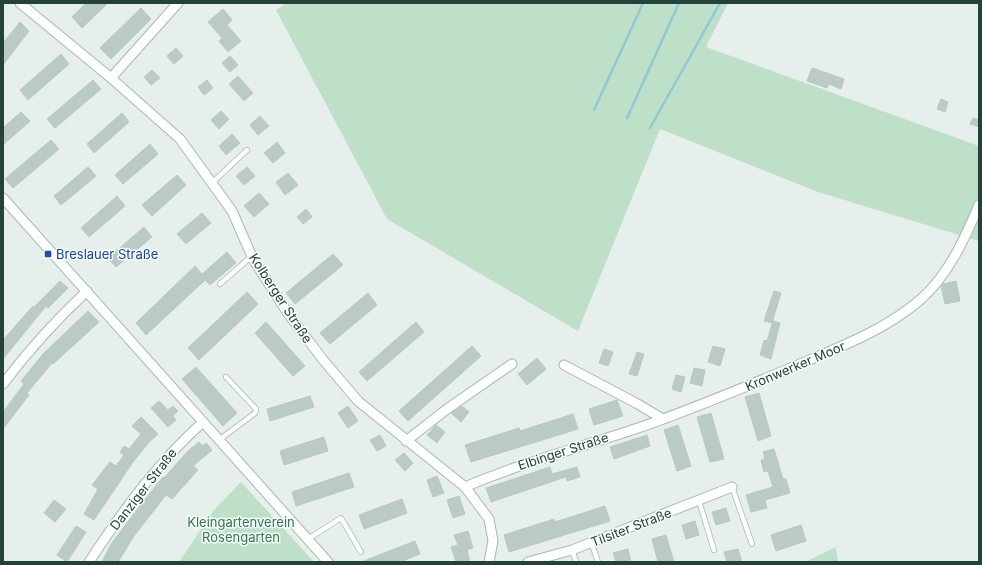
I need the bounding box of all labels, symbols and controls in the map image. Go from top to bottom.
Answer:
place label: Breslauer Straße [56,246,158,262]
marker: Breslauer Straße [43,249,53,259]
street label: Kolberger Straße [246,250,316,346]
street label: Kronwerker Moor [743,338,848,394]
street label: Elbinger Straße [516,429,610,473]
street label: Danziger Straße [106,445,180,533]
street label: Tilsiter Straße [588,504,674,550]
park label: Kleingartenverein Rosengarten [187,514,295,545]

